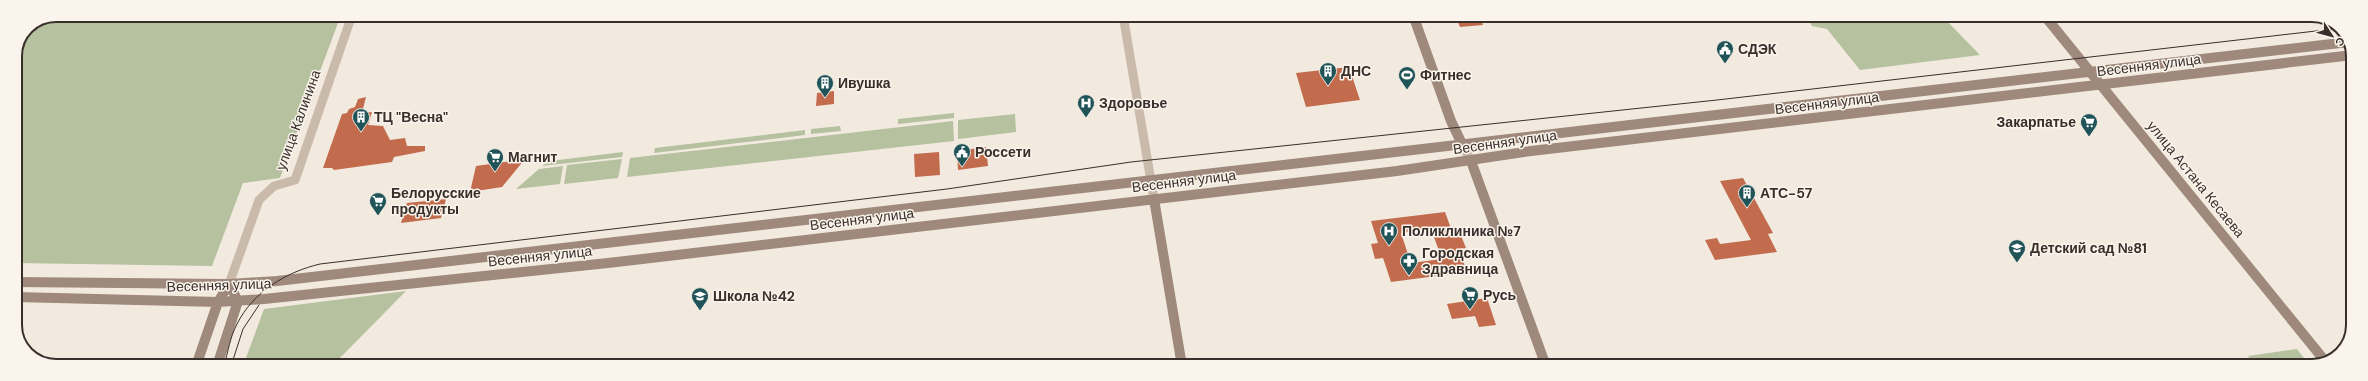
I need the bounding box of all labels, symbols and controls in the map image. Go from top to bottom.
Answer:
north arrow [2312,16,2352,56]
text: С [2332,35,2348,49]
public building icon: СДЭК [1715,39,1735,64]
place label: СДЭК [1738,40,1777,58]
street label: Весенняя улица [2096,50,2202,80]
building icon: ДНС [1318,61,1338,86]
place label: ДНС [1341,62,1371,80]
sports icon: Фитнес [1397,65,1417,90]
place label: Фитнес [1420,66,1471,84]
street label: улица Калинина [272,67,325,173]
building icon: Ивушка [815,73,835,98]
place label: Ивушка [838,74,891,92]
street label: Весенняя улица [1774,88,1880,118]
hospital icon: Здоровье [1076,93,1096,118]
place label: Здоровье [1099,94,1168,112]
building icon: ТЦ "Весна" [351,107,371,132]
place label: ТЦ "Весна" [374,108,448,126]
supermarket icon: Закарпатье [2079,112,2099,137]
place label: Закарпатье [1997,113,2076,131]
street label: улица Астана Кесаева [2143,117,2249,241]
street label: Весенняя улица [1452,126,1558,158]
public building icon: Россети [952,142,972,167]
place label: Россети [975,143,1031,161]
supermarket icon: Магнит [485,147,505,172]
place label: Магнит [508,148,558,166]
street label: Весенняя улица [1131,166,1237,196]
building icon: АТС-57 [1737,183,1757,208]
place label: Белорусские продукты [391,184,481,218]
place label: АТС-57 [1760,184,1813,202]
supermarket icon: Белорусские продукты [368,191,388,216]
street label: Весенняя улица [809,204,915,234]
hospital icon: Поликлиника №7 [1379,221,1399,246]
place label: Поликлиника №7 [1402,222,1521,240]
school or university icon: Детский сад №81 [2007,238,2027,263]
place label: Детский сад №81 [2030,239,2147,257]
street label: Весенняя улица [487,242,593,270]
place label: Городская Здравница [1422,244,1498,278]
pharmacy icon: Городская Здравница [1399,251,1419,276]
street label: Весенняя улица [166,274,272,296]
supermarket icon: Русь [1460,285,1480,310]
school or university icon: Школа №42 [690,286,710,311]
place label: Русь [1483,286,1517,304]
place label: Школа №42 [713,287,795,305]

